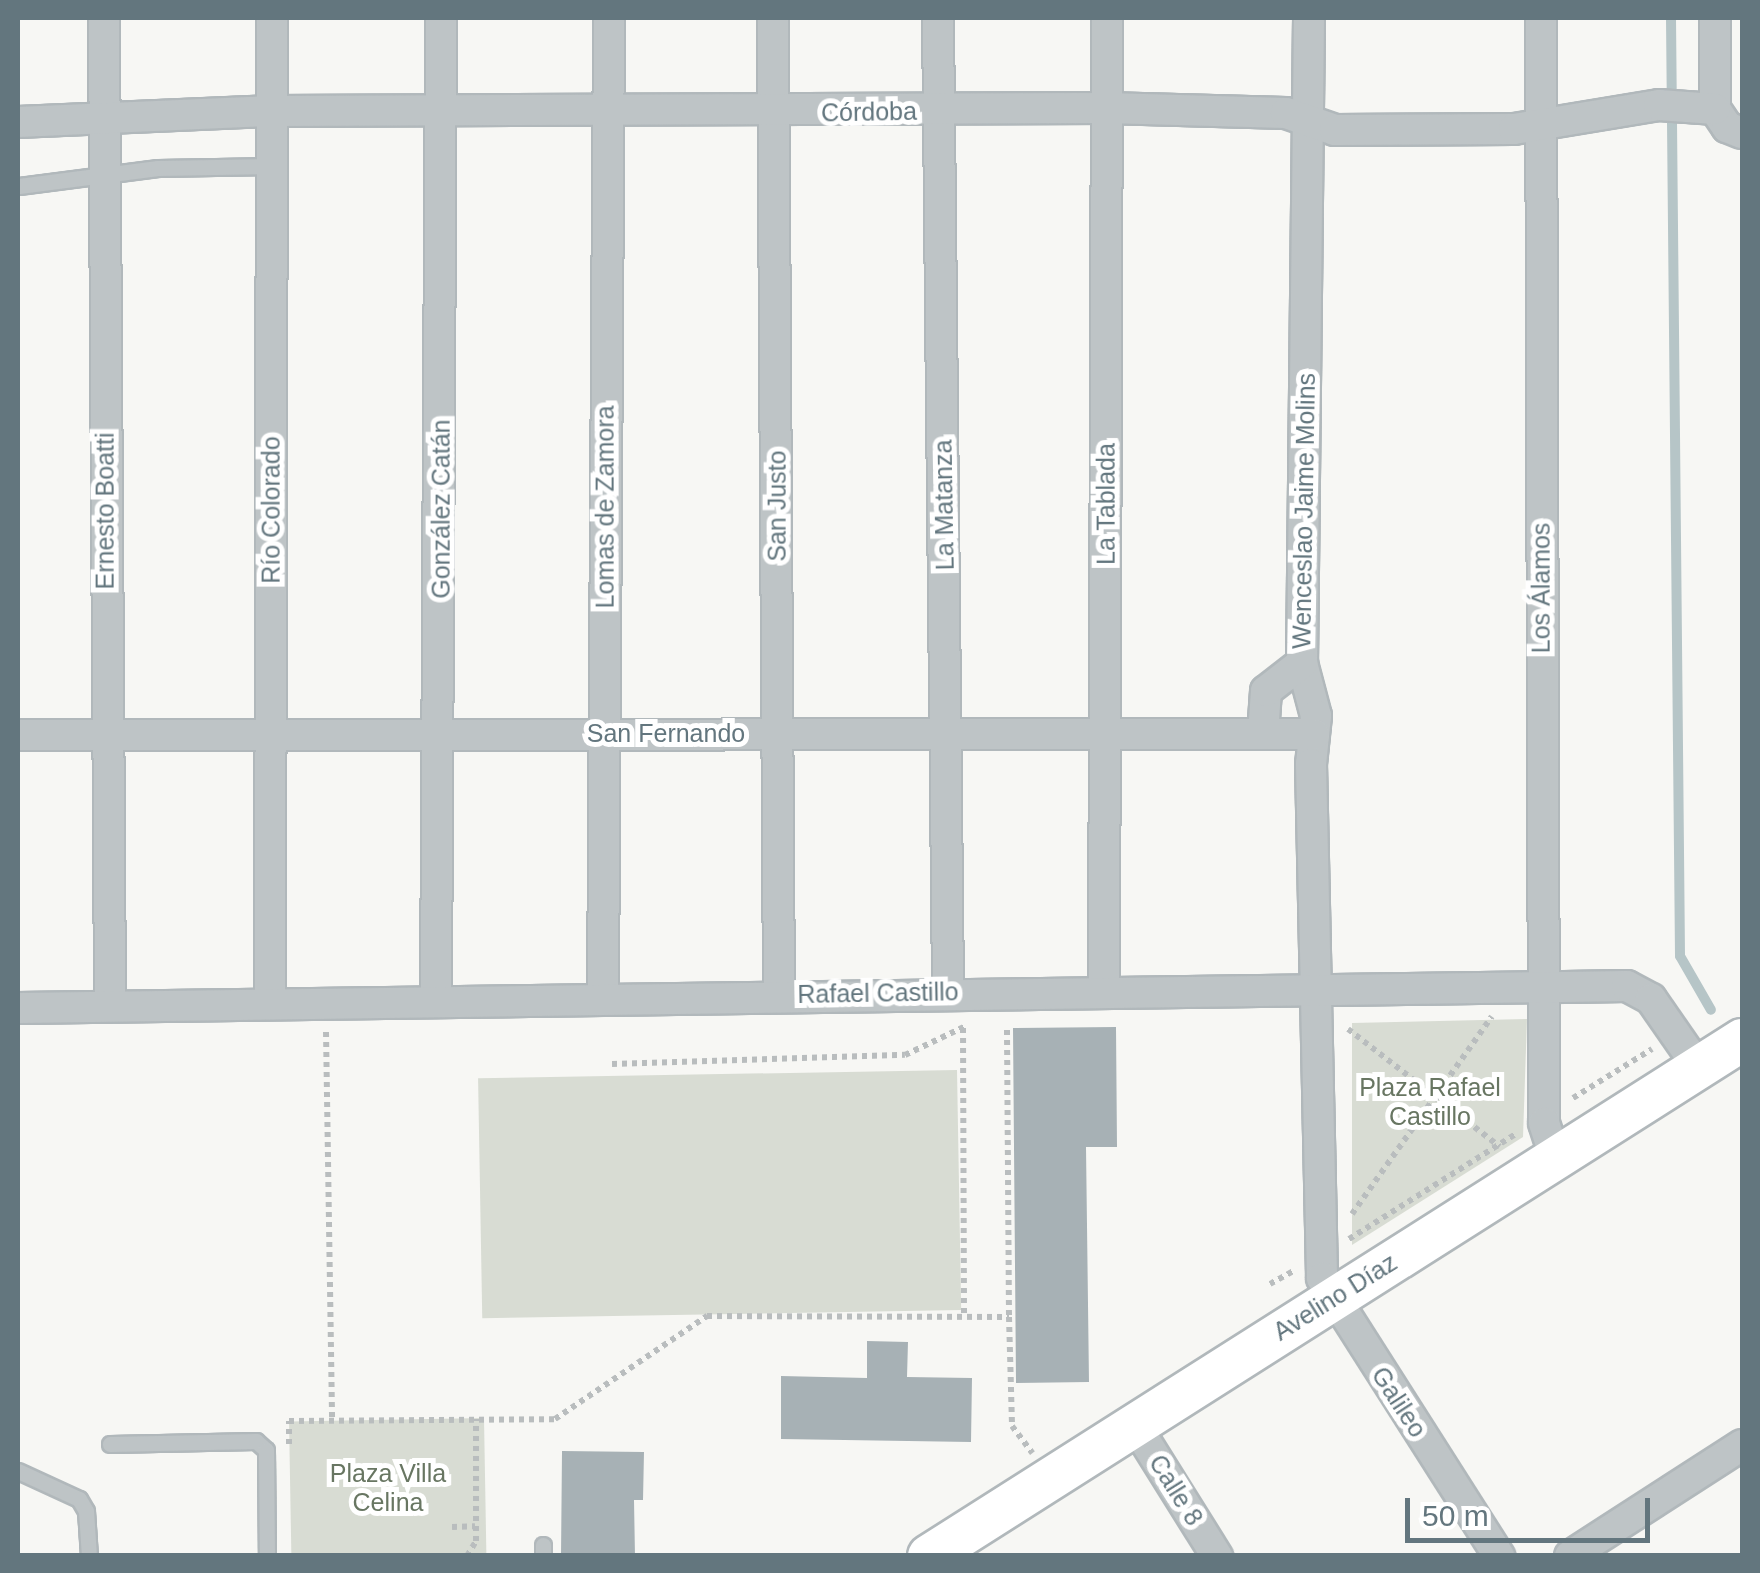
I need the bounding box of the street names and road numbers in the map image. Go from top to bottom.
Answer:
street label: Córdoba [821,96,917,128]
street label: Wenceslao Jaime Molins [1287,373,1321,649]
street label: Lomas de Zamora [590,406,620,608]
street label: González Catán [426,419,456,599]
street label: Ernesto Boatti [90,432,120,590]
street label: Río Colorado [256,436,286,584]
street label: La Matanza [928,439,960,571]
street label: La Tablada [1091,443,1121,565]
street label: San Justo [762,450,792,562]
street label: Los Álamos [1526,523,1556,653]
street label: San Fernando [587,718,745,748]
street label: Rafael Castillo [797,977,959,1009]
street label: Avelino Díaz [1268,1247,1402,1347]
street label: Galileo [1365,1361,1433,1443]
street label: Calle 8 [1143,1449,1209,1531]

